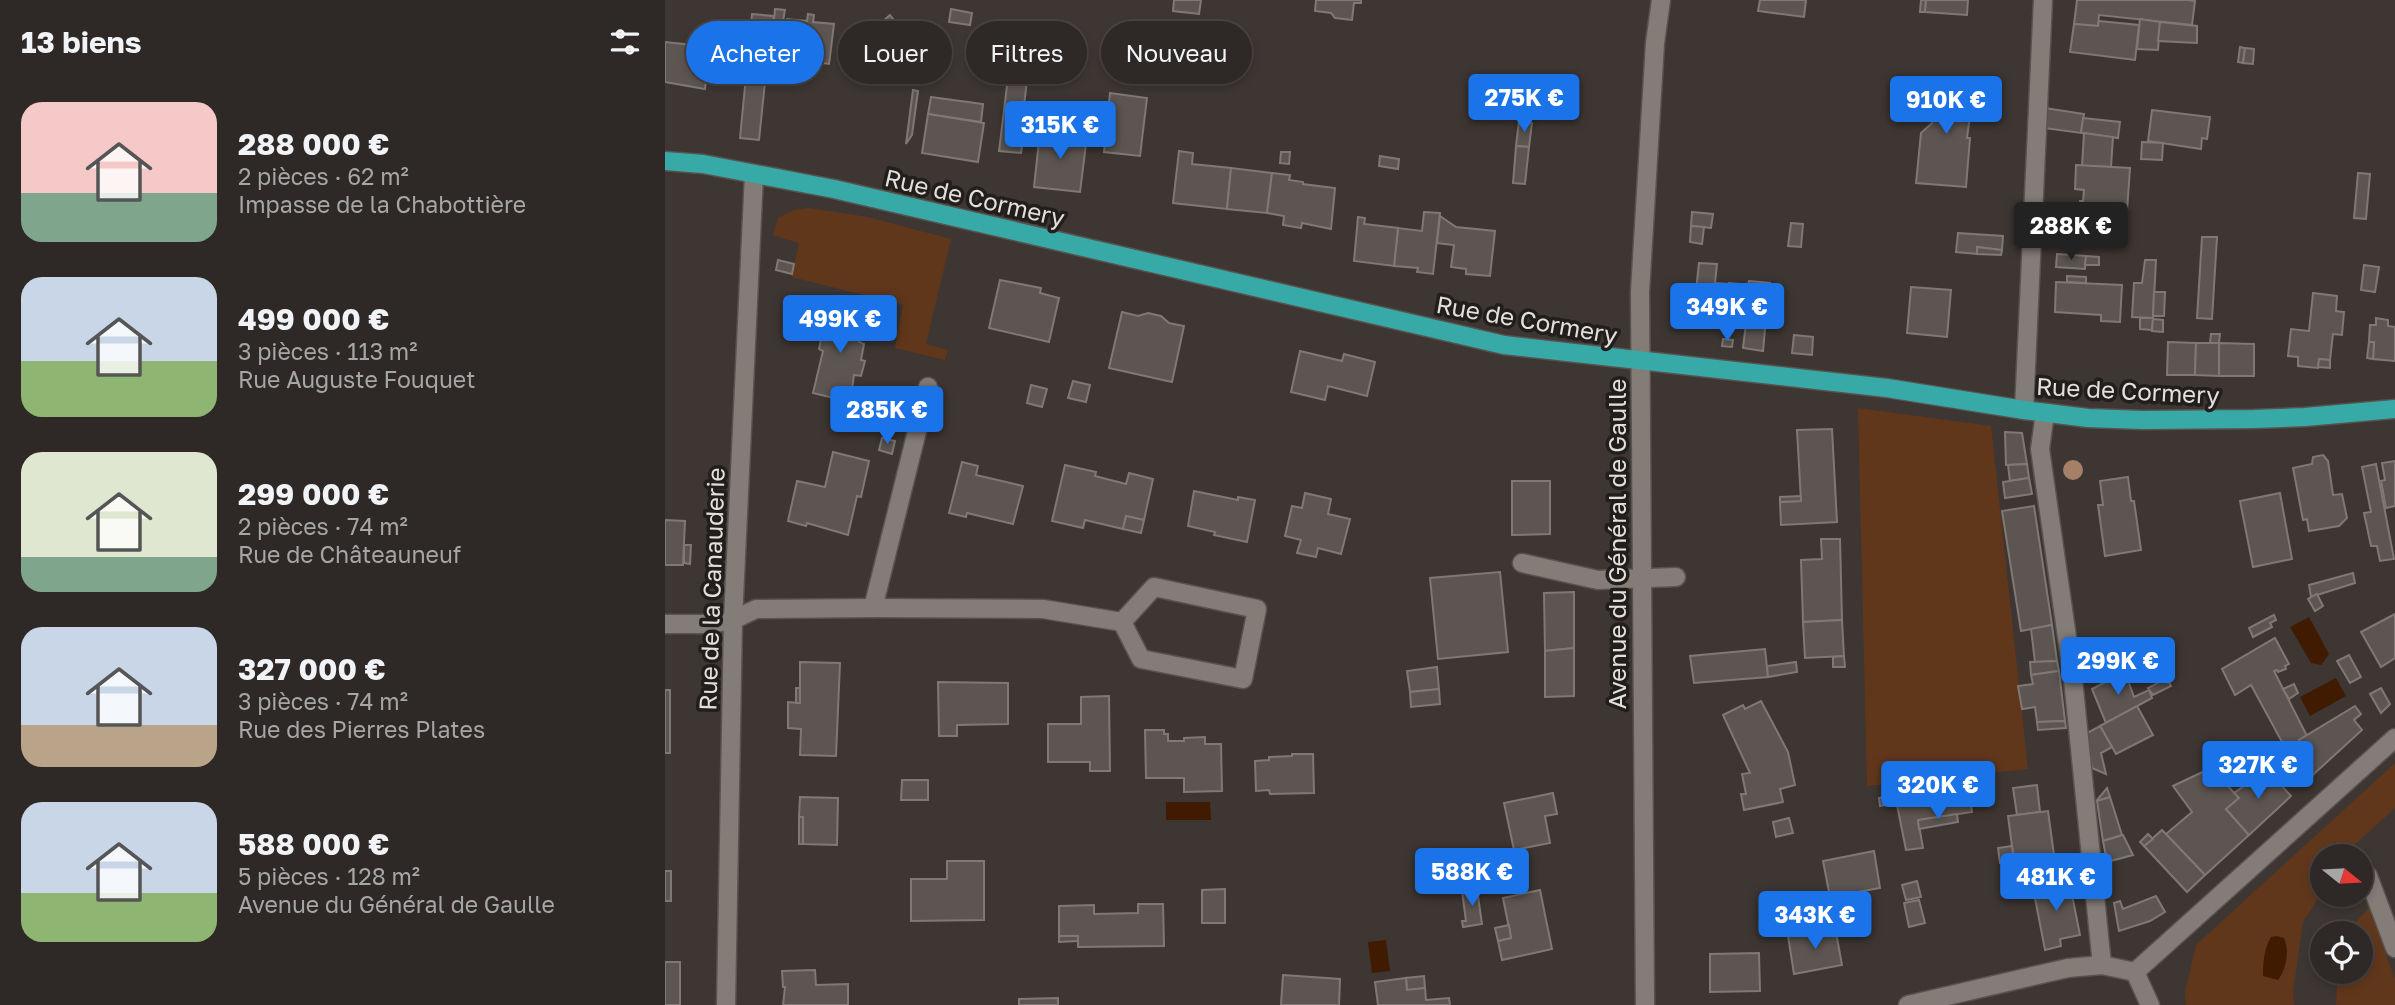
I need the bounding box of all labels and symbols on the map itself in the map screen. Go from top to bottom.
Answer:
pin: 275K € [1467,74,1581,134]
pin: 910K € [1889,76,2003,136]
pin: 315K € [1003,102,1117,161]
street label: Rue de Cormery [882,162,1068,232]
pin: 288K € [2014,202,2128,262]
pin: 349K € [1670,284,1784,343]
street label: Rue de Cormery [1434,289,1620,349]
pin: 499K € [783,296,897,355]
street label: Rue de Cormery [2035,371,2221,409]
street label: Avenue du Général de Gaulle [1602,379,1631,709]
pin: 285K € [830,386,944,446]
street label: Rue de la Canauderie [692,467,730,711]
pin: 299K € [2061,638,2175,697]
pin: 327K € [2201,742,2315,801]
pin: 320K € [1881,762,1995,821]
north arrow [2310,844,2373,906]
pin: 588K € [1415,848,1529,908]
pin: 481K € [1999,853,2113,913]
pin: 343K € [1758,892,1872,951]

